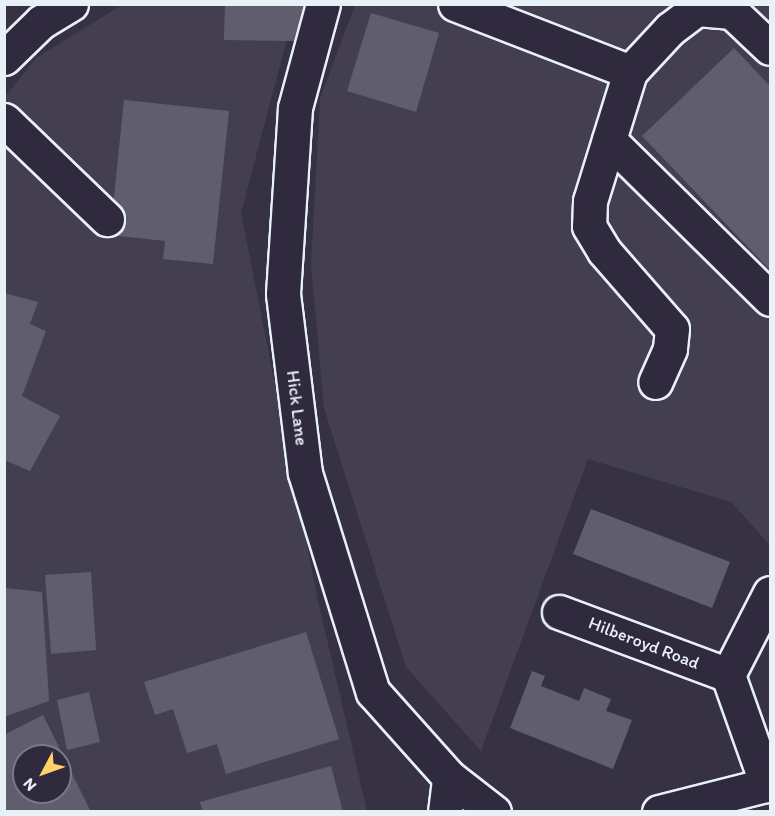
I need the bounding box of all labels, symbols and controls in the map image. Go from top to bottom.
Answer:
street label: Hick Lane [282,369,312,447]
street label: Hilberoyd Road [585,612,703,674]
north arrow [12,744,72,804]
text: N [19,775,40,795]

